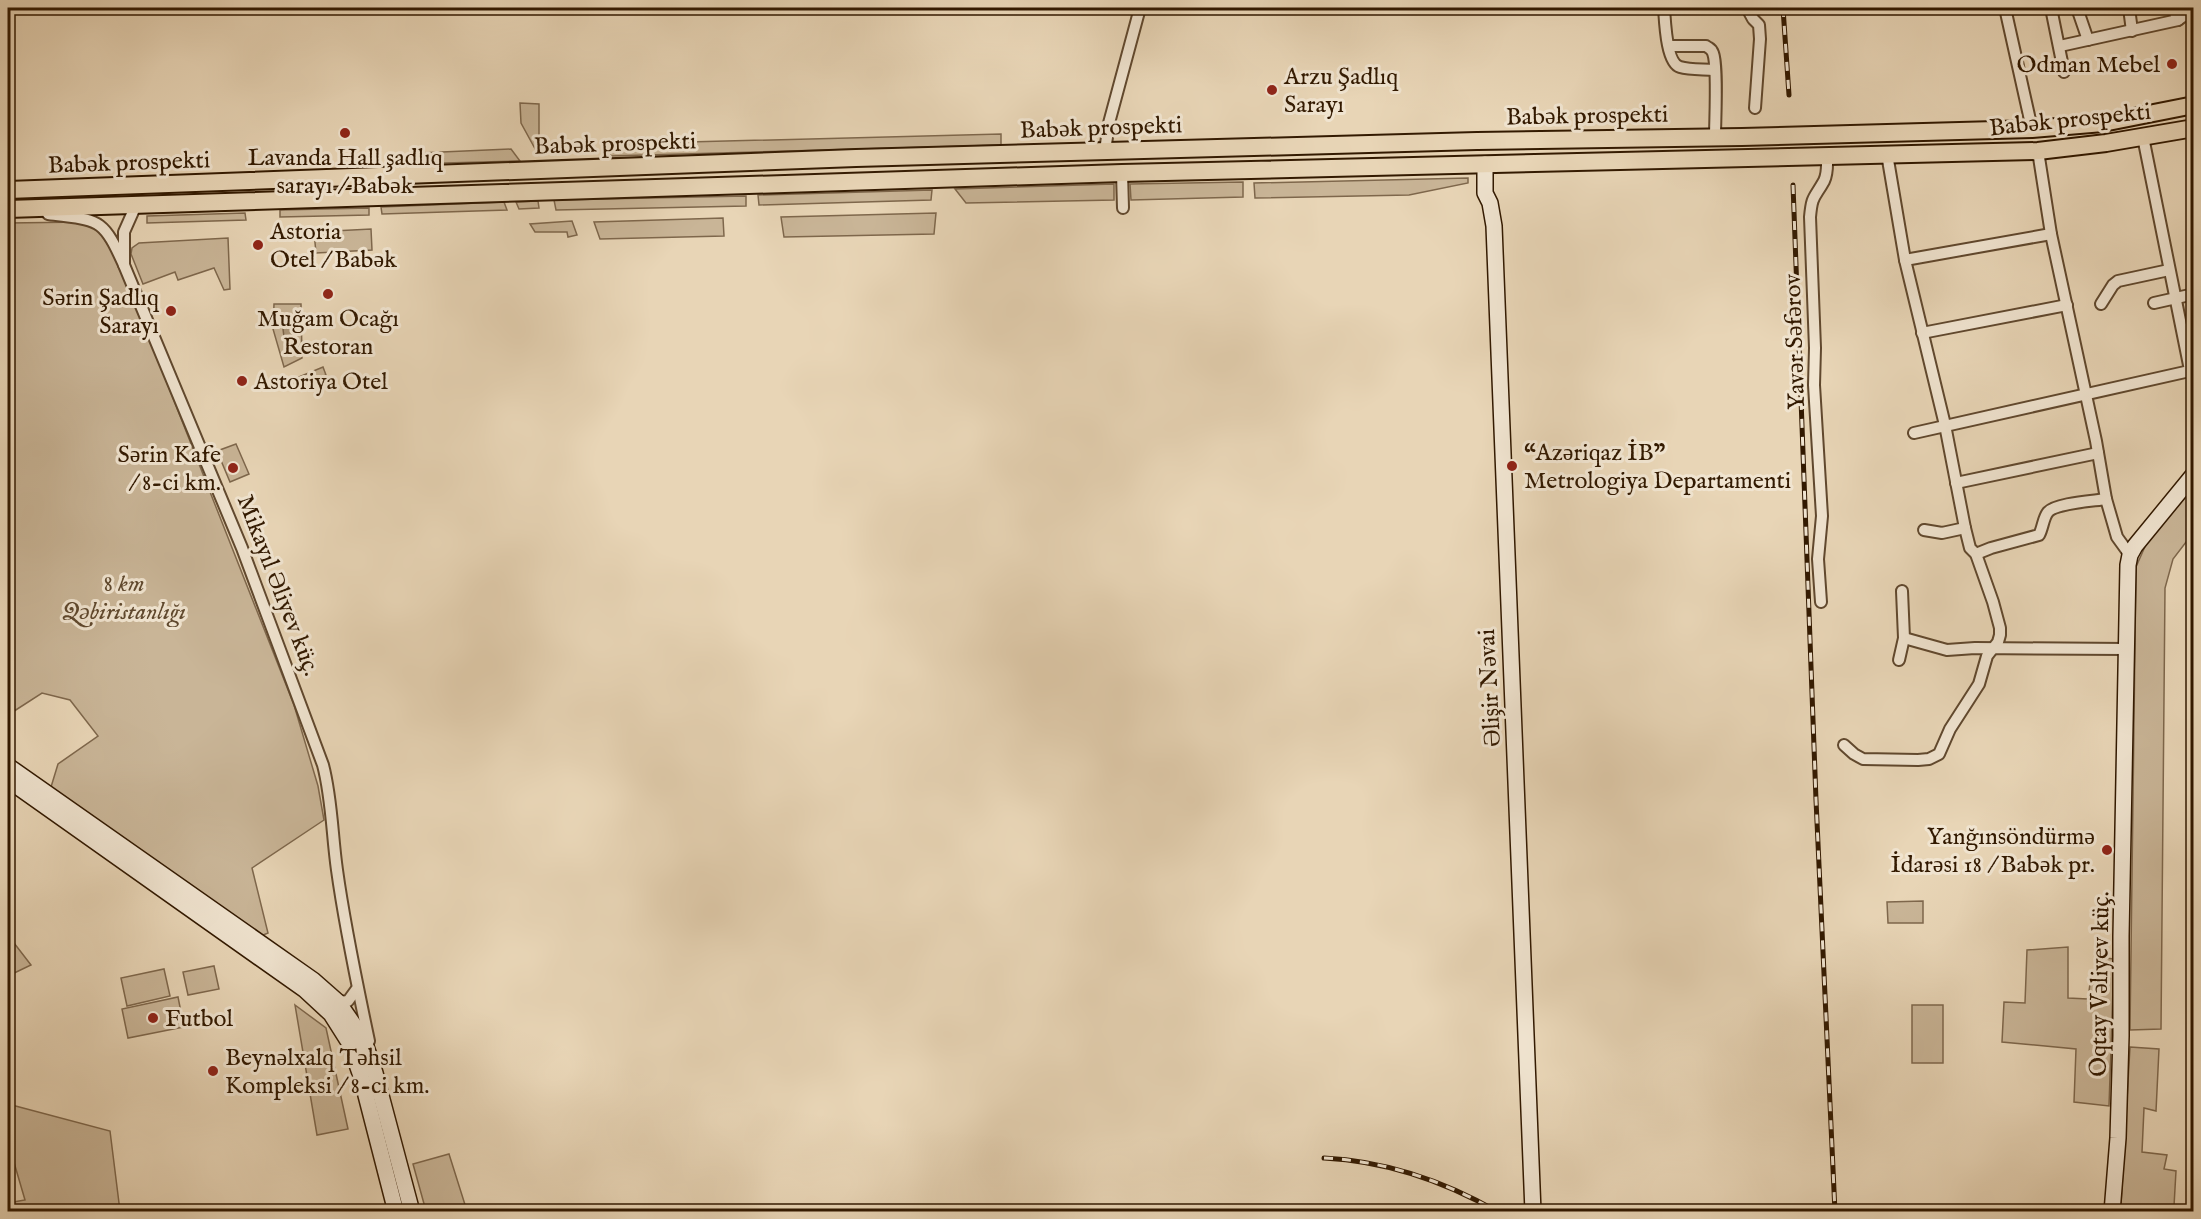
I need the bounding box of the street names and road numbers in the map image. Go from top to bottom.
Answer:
street label: Babək prospekti [1988,97,2153,144]
street label: Babək prospekti [1506,100,1669,133]
street label: Babək prospekti [1019,110,1183,147]
street label: Babək prospekti [533,126,697,163]
street label: Babək prospekti [47,145,211,182]
street label: Yavər Səfərov [1778,273,1813,410]
street label: Mikayıl Əliyev küç. [229,491,326,680]
street label: Əlişir Nəvai [1472,628,1509,748]
street label: Oqtay Vəliyev küç. [2083,891,2118,1077]

